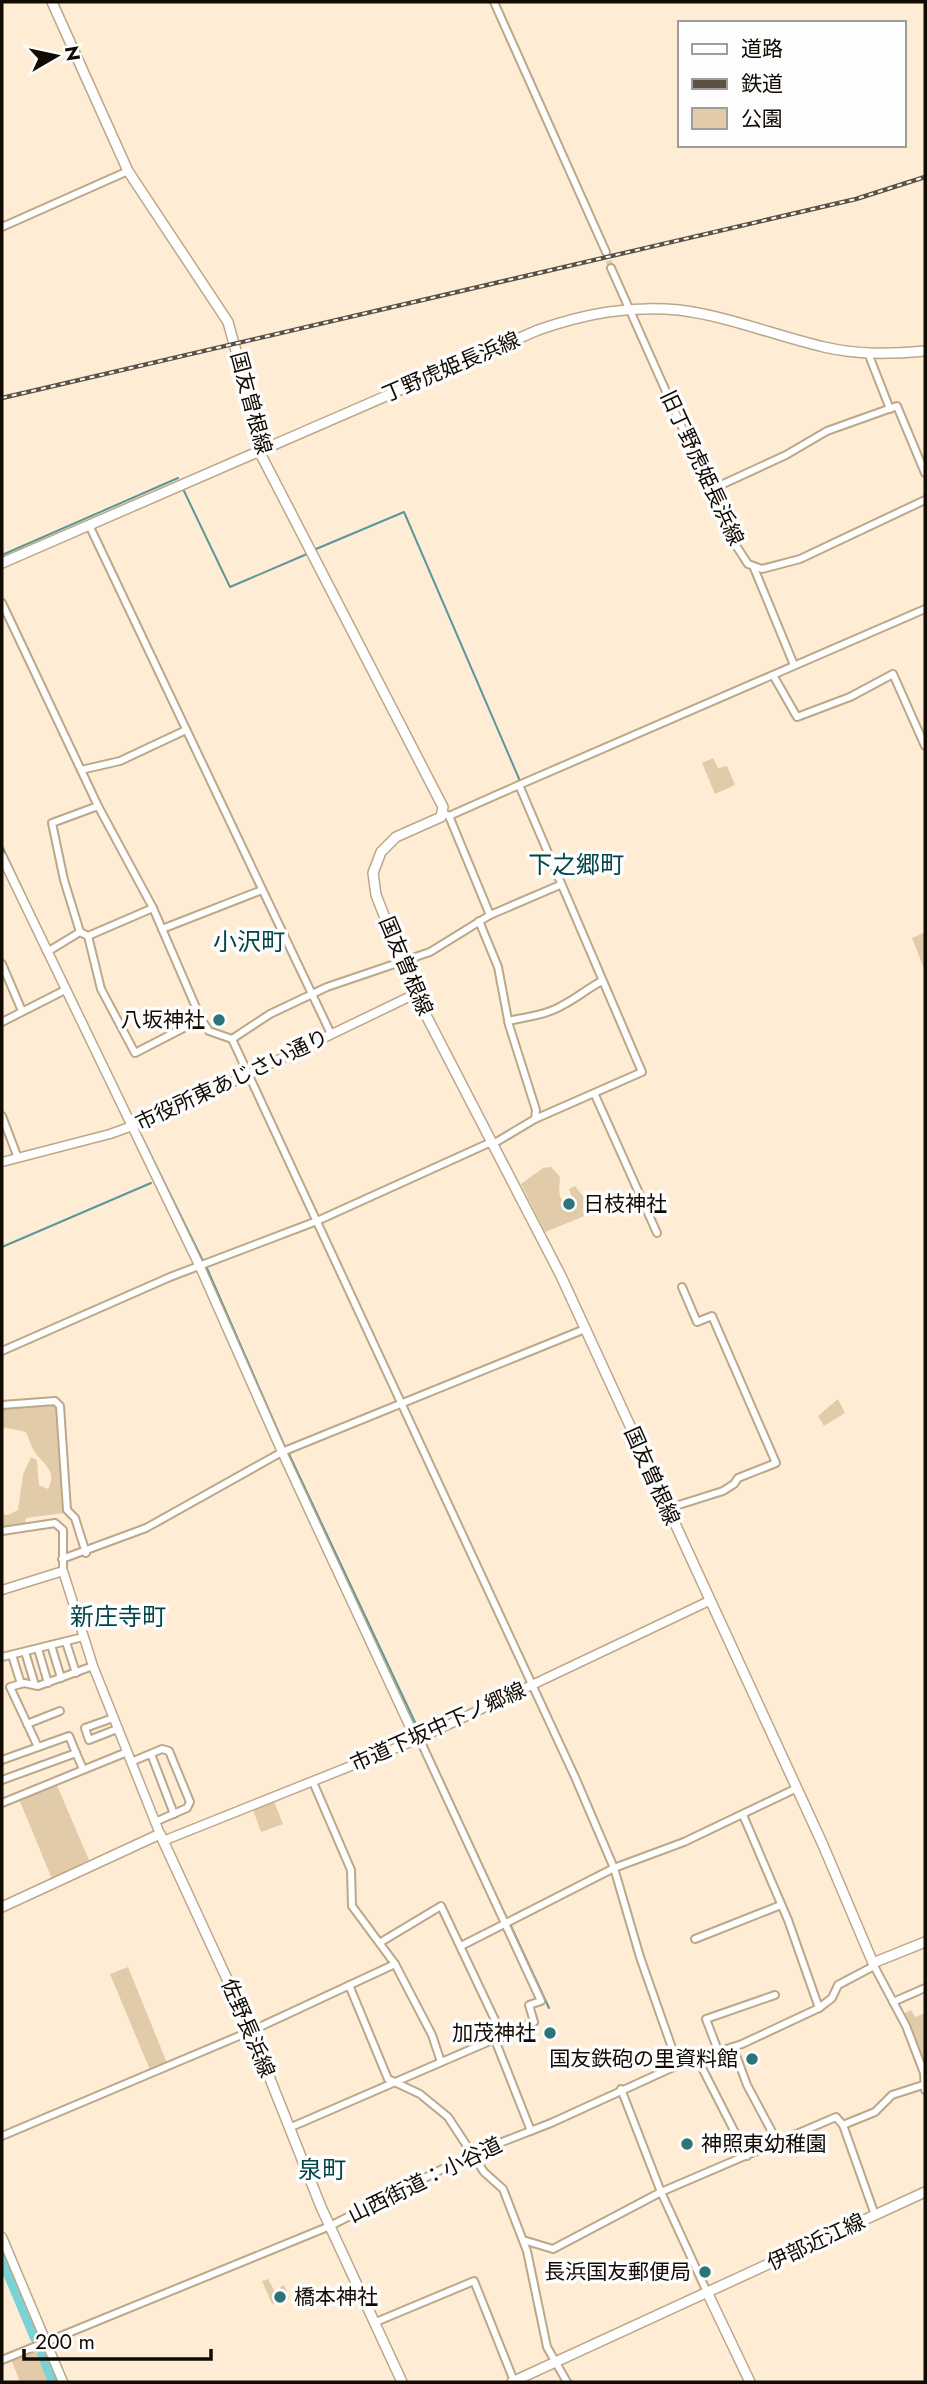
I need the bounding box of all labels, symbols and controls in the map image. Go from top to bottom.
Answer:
north arrow [21,21,91,91]
legend [678,21,906,147]
text: 道路 [741,34,783,64]
text: N [58,44,87,63]
text: 鉄道 [741,69,783,99]
text: 公園 [741,104,783,134]
street label: 丁野虎姫長浜線 [377,324,525,410]
street label: 国友曽根線 [223,348,279,458]
street label: 旧丁野虎姫長浜線 [653,386,751,550]
district label: 下之郷町 [528,847,624,882]
street label: 国友曽根線 [372,912,440,1020]
district label: 小沢町 [213,924,285,959]
place label: 八坂神社 [121,1005,205,1035]
marker: 八坂神社 [211,1012,227,1028]
street label: 市役所東あじさい通り [130,1022,334,1138]
place label: 日枝神社 [583,1189,667,1219]
marker: 日枝神社 [561,1196,577,1212]
street label: 国友曽根線 [617,1422,687,1530]
district label: 新庄寺町 [70,1599,166,1634]
street label: 市道下坂中下ノ郷線 [346,1675,530,1779]
street label: 佐野長浜線 [214,1974,282,2082]
place label: 加茂神社 [452,2018,536,2048]
marker: 加茂神社 [542,2025,558,2041]
place label: 国友鉄砲の里資料館 [549,2044,738,2074]
marker: 国友鉄砲の里資料館 [744,2051,760,2067]
place label: 神照東幼稚園 [701,2129,827,2159]
street label: 山西街道：小谷道 [343,2130,507,2230]
marker: 神照東幼稚園 [679,2136,695,2152]
district label: 泉町 [298,2152,346,2187]
street label: 伊部近江線 [762,2206,870,2278]
place label: 長浜国友郵便局 [544,2257,691,2287]
marker: 長浜国友郵便局 [697,2264,713,2280]
place label: 橋本神社 [294,2282,378,2312]
marker: 橋本神社 [272,2289,288,2305]
scale bar [24,2318,212,2362]
text: 200 m [35,2327,95,2357]

